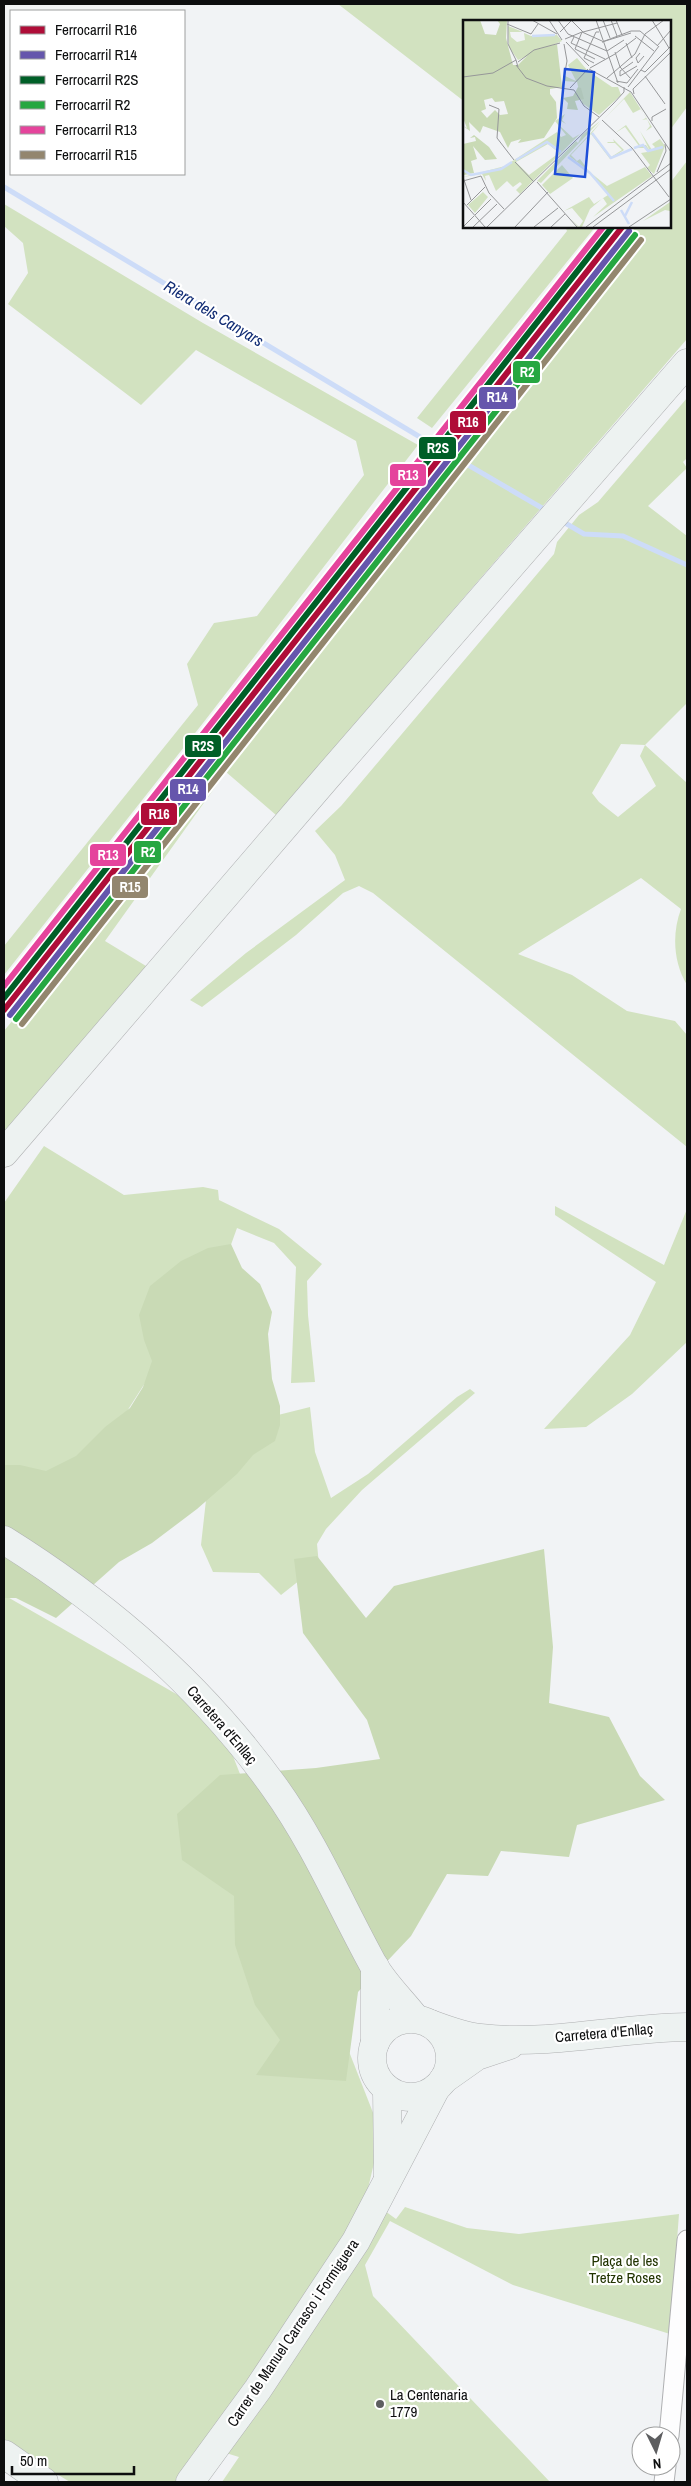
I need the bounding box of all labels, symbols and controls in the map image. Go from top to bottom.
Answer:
legend [10,10,185,175]
text: Ferrocarril R16 [55,19,137,40]
inset map [463,20,671,228]
text: Ferrocarril R14 [55,44,137,65]
text: Ferrocarril R2S [55,69,138,90]
text: Ferrocarril R2 [55,94,130,115]
text: Ferrocarril R13 [55,119,137,140]
text: Ferrocarril R15 [55,144,137,165]
water label: Riera dels Canyars [160,275,268,352]
line badge: R2 [512,360,541,384]
text: R2 [520,363,534,381]
line badge: R14 [478,386,517,410]
text: R14 [486,388,508,406]
line badge: R16 [449,410,487,434]
text: R16 [457,413,479,431]
line badge: R2S [418,436,457,460]
text: R2S [427,439,450,457]
line badge: R13 [389,463,427,487]
text: R13 [397,466,419,484]
line badge: R2S [184,734,222,758]
text: R2S [192,737,215,755]
line badge: R14 [169,778,207,802]
text: R14 [177,780,199,798]
line badge: R16 [140,802,178,826]
text: R16 [148,805,170,823]
line badge: R2 [133,840,162,864]
line badge: R13 [89,843,127,867]
text: R2 [141,843,155,861]
text: R13 [97,846,119,864]
line badge: R15 [111,875,149,899]
text: R15 [119,878,141,896]
street label: Carretera d'Enllaç [182,1681,262,1769]
street label: Carretera d'Enllaç [554,2018,654,2047]
street label: Carrer de Manuel Carrasco i Formiguera [222,2235,364,2431]
park label: Plaça de les Tretze Roses [589,2250,661,2288]
place label: La Centenaria 1779 [390,2384,468,2422]
marker: La Centenaria 1779 [374,2398,386,2410]
north arrow [631,2426,681,2476]
scale bar [12,2444,135,2476]
text: 50 m [20,2450,47,2471]
text: N [652,2455,662,2473]

